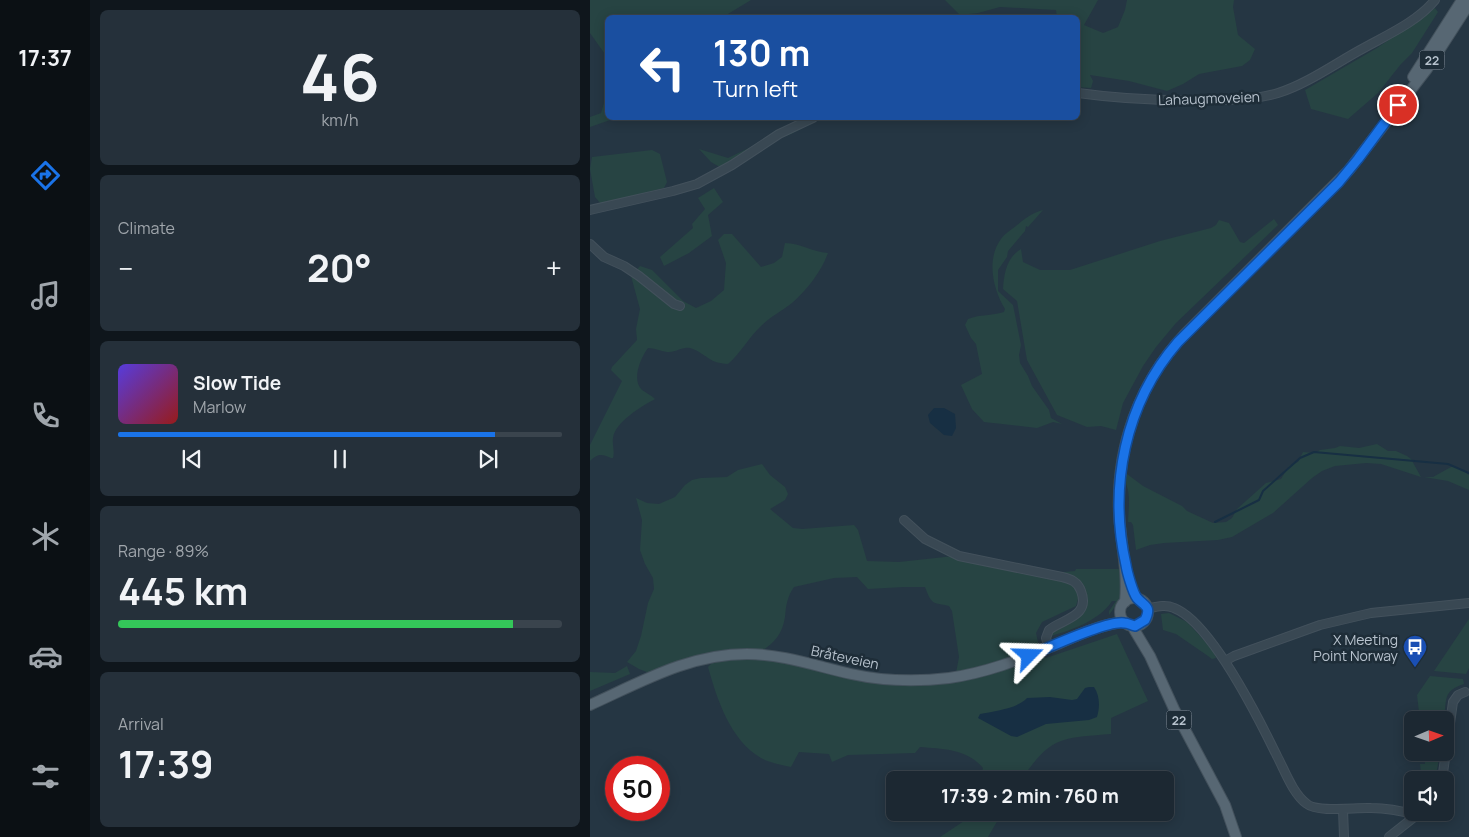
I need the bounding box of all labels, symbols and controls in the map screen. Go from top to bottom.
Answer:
text: 130 m [713,29,810,77]
text: 46 [300,32,380,121]
icon: left [630,35,695,100]
text: 17:37 [18,43,72,73]
road number: 22 [1420,50,1444,70]
text: Turn left [713,74,798,104]
pin [1377,84,1419,126]
street label: Lahaugmoveien [1158,87,1260,109]
icon: arrive [1384,91,1412,119]
text: km/h [321,109,359,131]
icon: directions [28,158,63,193]
text: Climate [118,217,175,239]
text: 20° [307,241,372,293]
text: − [118,249,133,287]
text: + [546,249,562,287]
icon: music [28,278,63,313]
text: Slow Tide [193,370,281,396]
text: Marlow [193,396,246,418]
icon: phone [28,398,63,433]
icon: previous [178,445,206,473]
icon: pause [326,445,354,473]
icon: next [474,445,502,473]
icon: climate [28,519,63,554]
text: Range · 89% [118,540,209,562]
text: 445 km [118,564,248,616]
position arrow [1002,629,1054,681]
place label: X Meeting Point Norway [1313,630,1399,665]
bus stop icon: X Meeting Point Norway [1402,634,1428,668]
icon: car [28,639,63,674]
street label: Bråteveien [809,641,881,673]
road number: 22 [1166,710,1192,730]
north arrow [1404,711,1454,761]
map controls [1404,711,1454,821]
text: Arrival [118,713,164,735]
text: 17:39 [118,737,214,789]
speed limit sign: 50 [605,756,670,821]
icon: filters [28,759,63,794]
button: sound [1404,771,1454,821]
text: 17:39 · 2 min · 760 m [941,783,1119,809]

